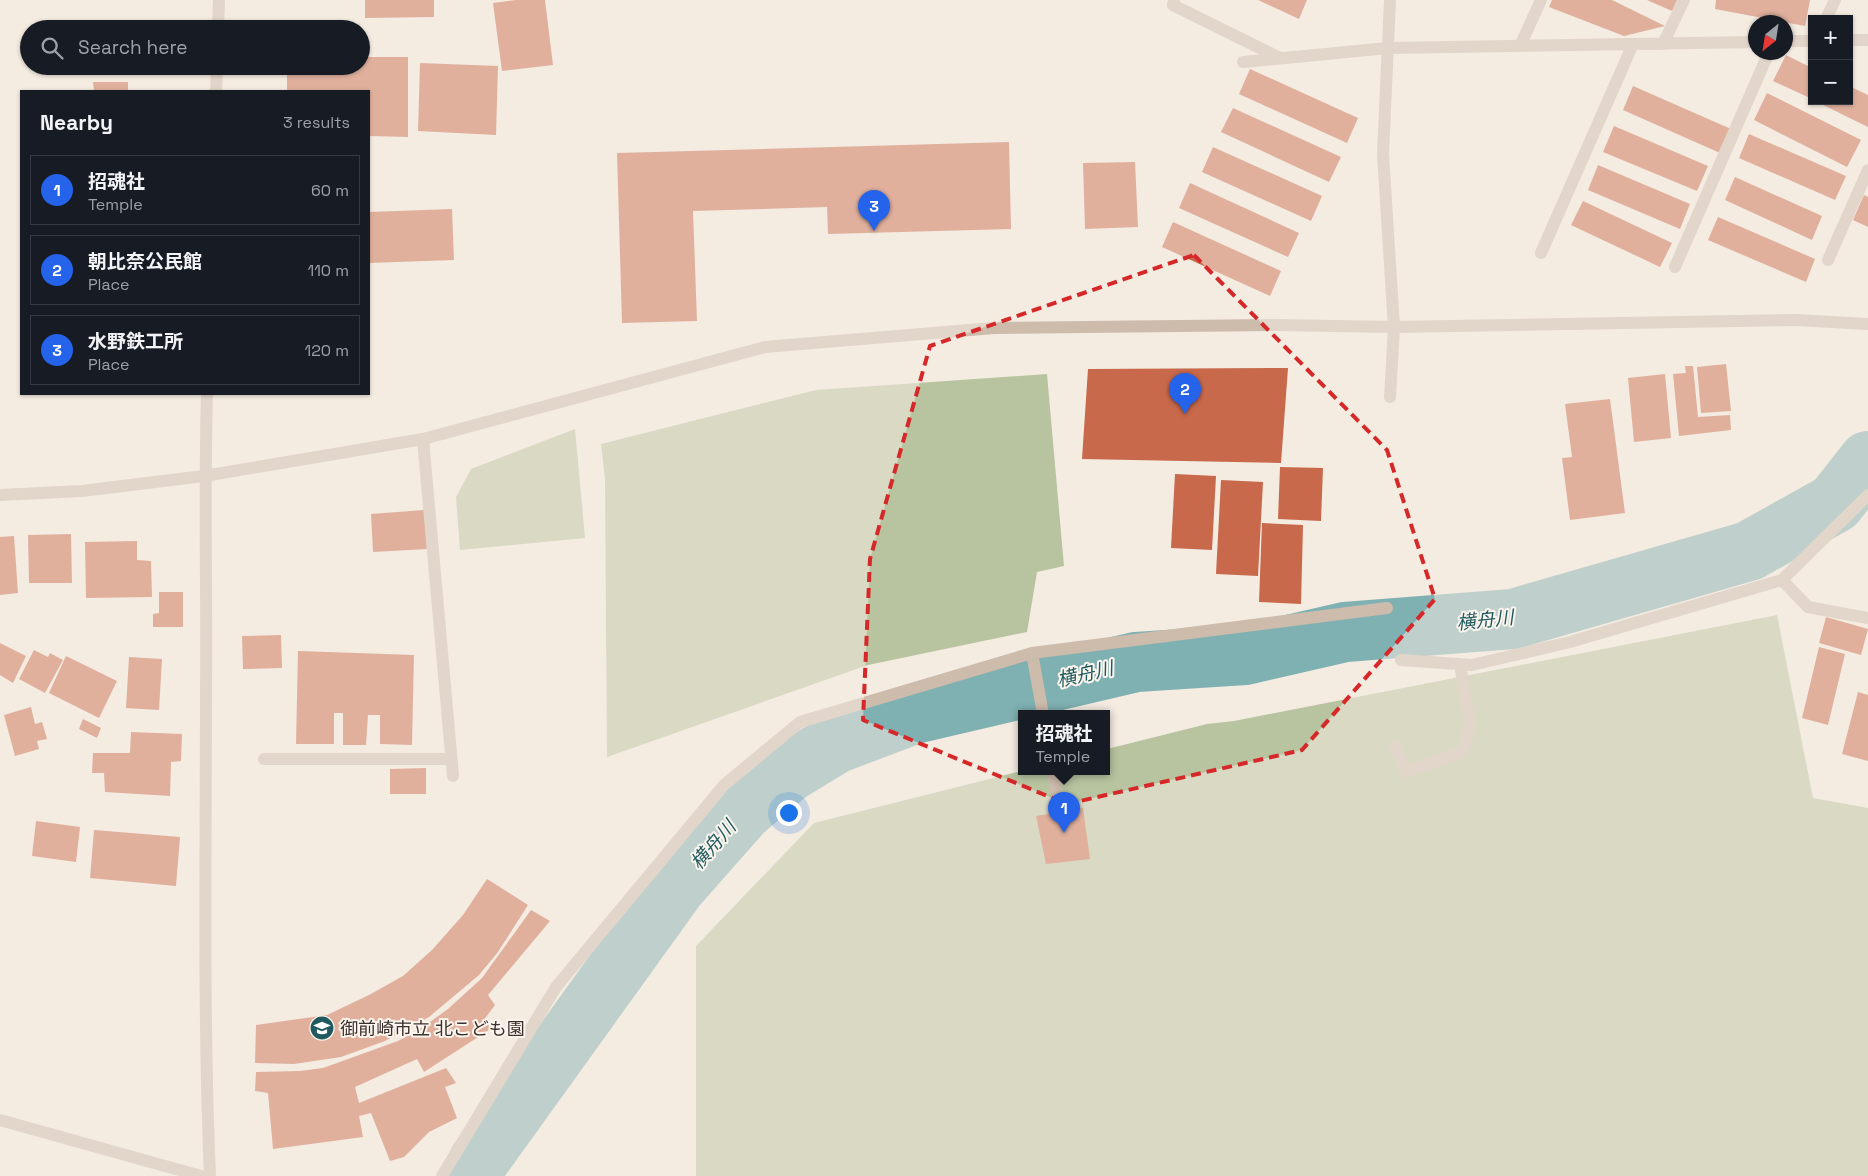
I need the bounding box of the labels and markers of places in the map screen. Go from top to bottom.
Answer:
pin: 3 [858,190,890,231]
pin: 2 [1169,373,1201,414]
pin: 1 [1048,792,1080,833]
school or university icon: 御前崎市立 北こども園 [309,1015,335,1041]
place label: 御前崎市立 北こども園 [340,1017,525,1040]

